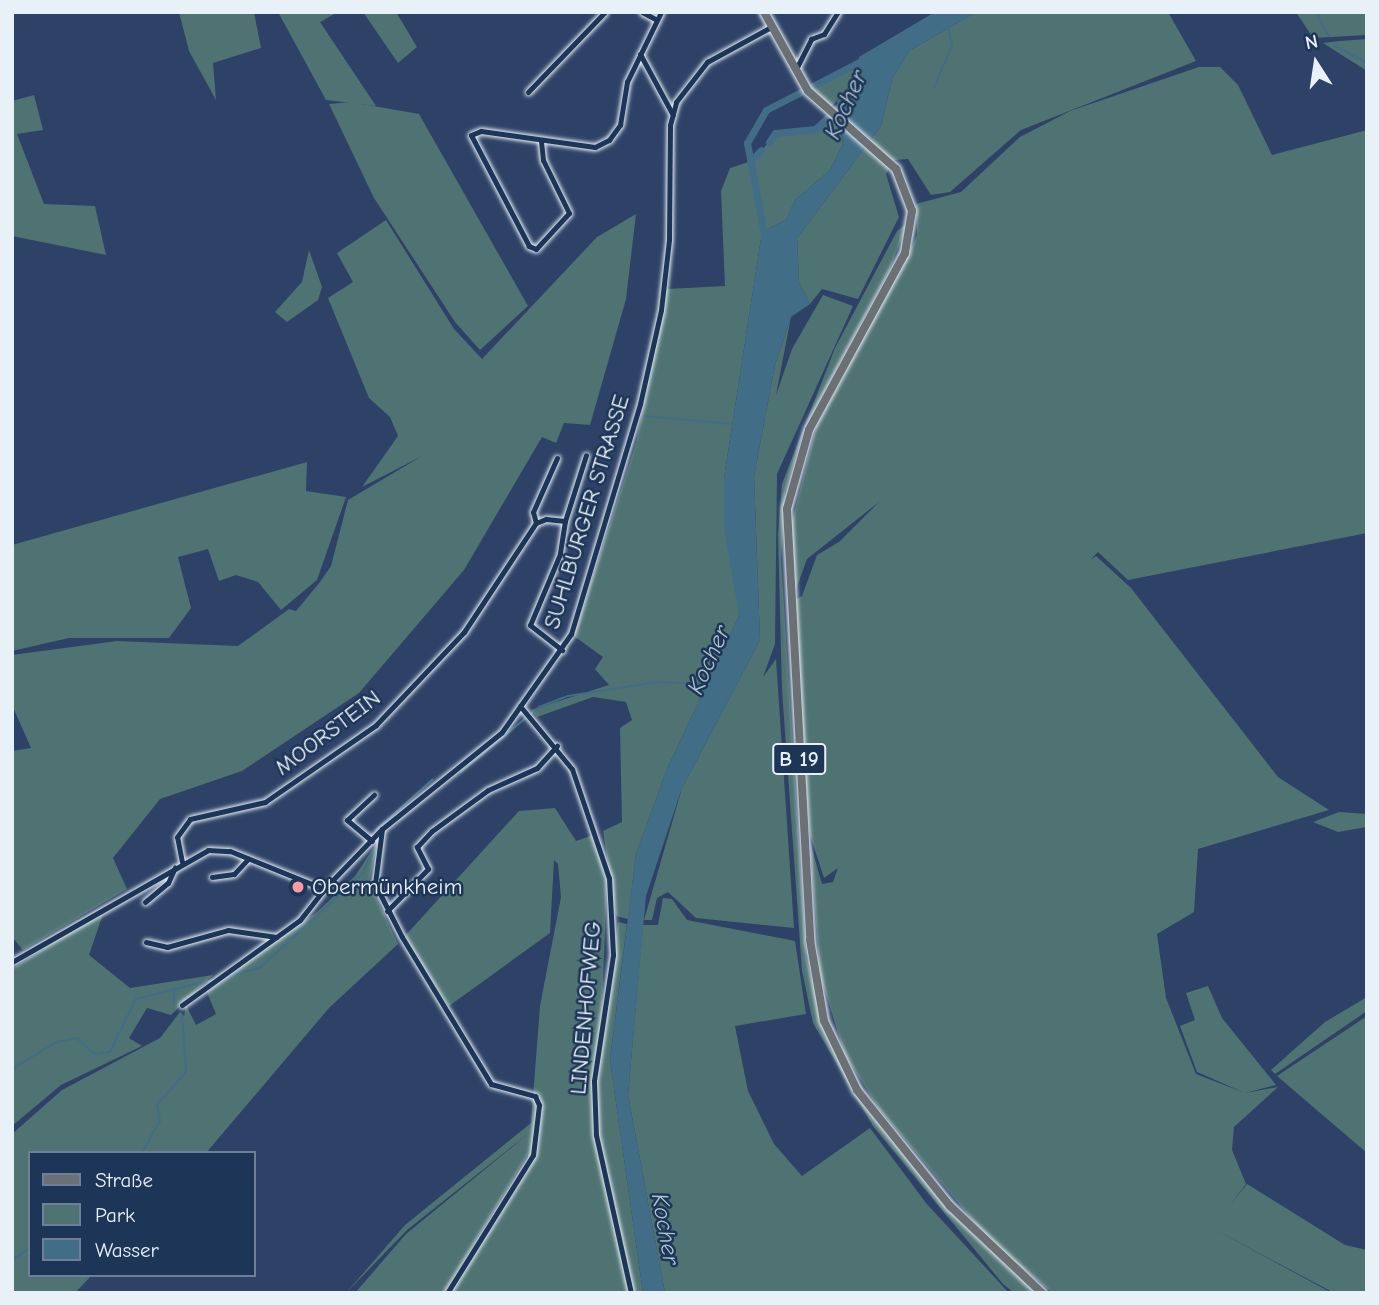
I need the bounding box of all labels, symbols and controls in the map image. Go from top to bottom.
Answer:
north arrow [1281,28,1351,98]
text: N [1303,30,1320,55]
water label: Kocher [818,66,874,144]
street label: SUHLBURGER STRASSE [538,392,636,632]
water label: Kocher [681,621,737,699]
street label: MOORSTEIN [270,684,386,782]
road number: B 19 [771,742,827,776]
place label: Obermünkheim [312,873,462,901]
marker: Obermünkheim [290,879,306,895]
street label: LINDENHOFWEG [565,920,607,1096]
legend [28,1151,256,1277]
text: Straße [95,1168,153,1192]
water label: Kocher [645,1191,685,1267]
text: Park [95,1203,135,1227]
text: Wasser [95,1238,159,1262]

